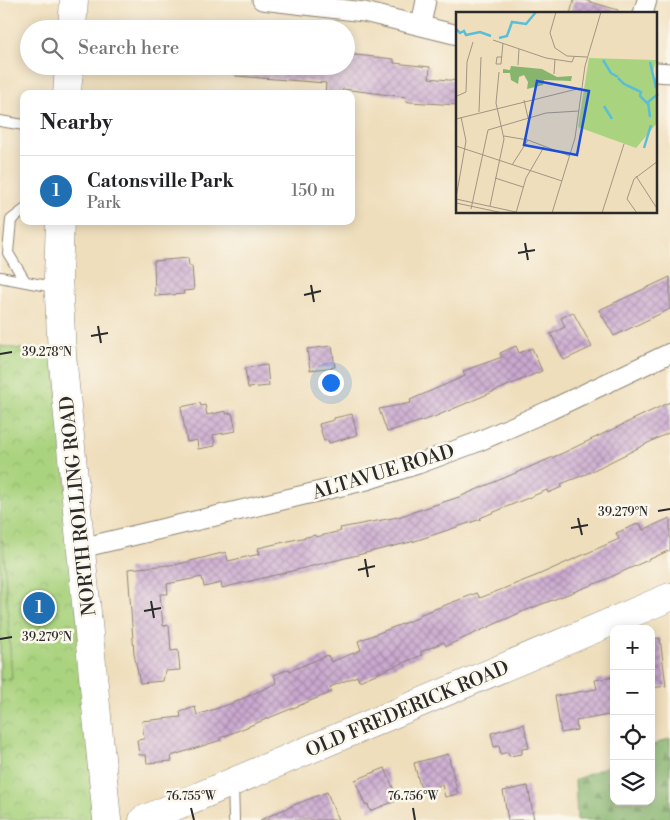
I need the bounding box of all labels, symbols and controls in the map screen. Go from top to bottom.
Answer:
inset map [456,12,658,214]
search box [20,20,355,75]
icon: search [38,34,66,62]
text: Search here [78,36,179,60]
text: Nearby [40,110,113,136]
text: Catonsville Park [87,169,234,193]
text: 1 [52,181,60,201]
text: 150 m [291,181,335,201]
text: Park [87,193,120,213]
text: 39.278°N [22,345,72,360]
your location [318,370,344,396]
street label: NORTH ROLLING ROAD [55,395,101,617]
street label: ALTAVUE ROAD [308,439,457,505]
text: 39.279°N [598,505,648,520]
pin: 1 [23,589,55,627]
map controls [610,625,655,805]
button: + [610,625,655,670]
text: 39.279°N [22,630,72,645]
street label: OLD FREDERICK ROAD [302,655,513,763]
button: − [610,670,655,715]
button: locate [610,715,655,760]
button: layers [610,760,655,805]
text: 76.755°W [166,789,217,804]
text: 76.756°W [388,789,439,804]

